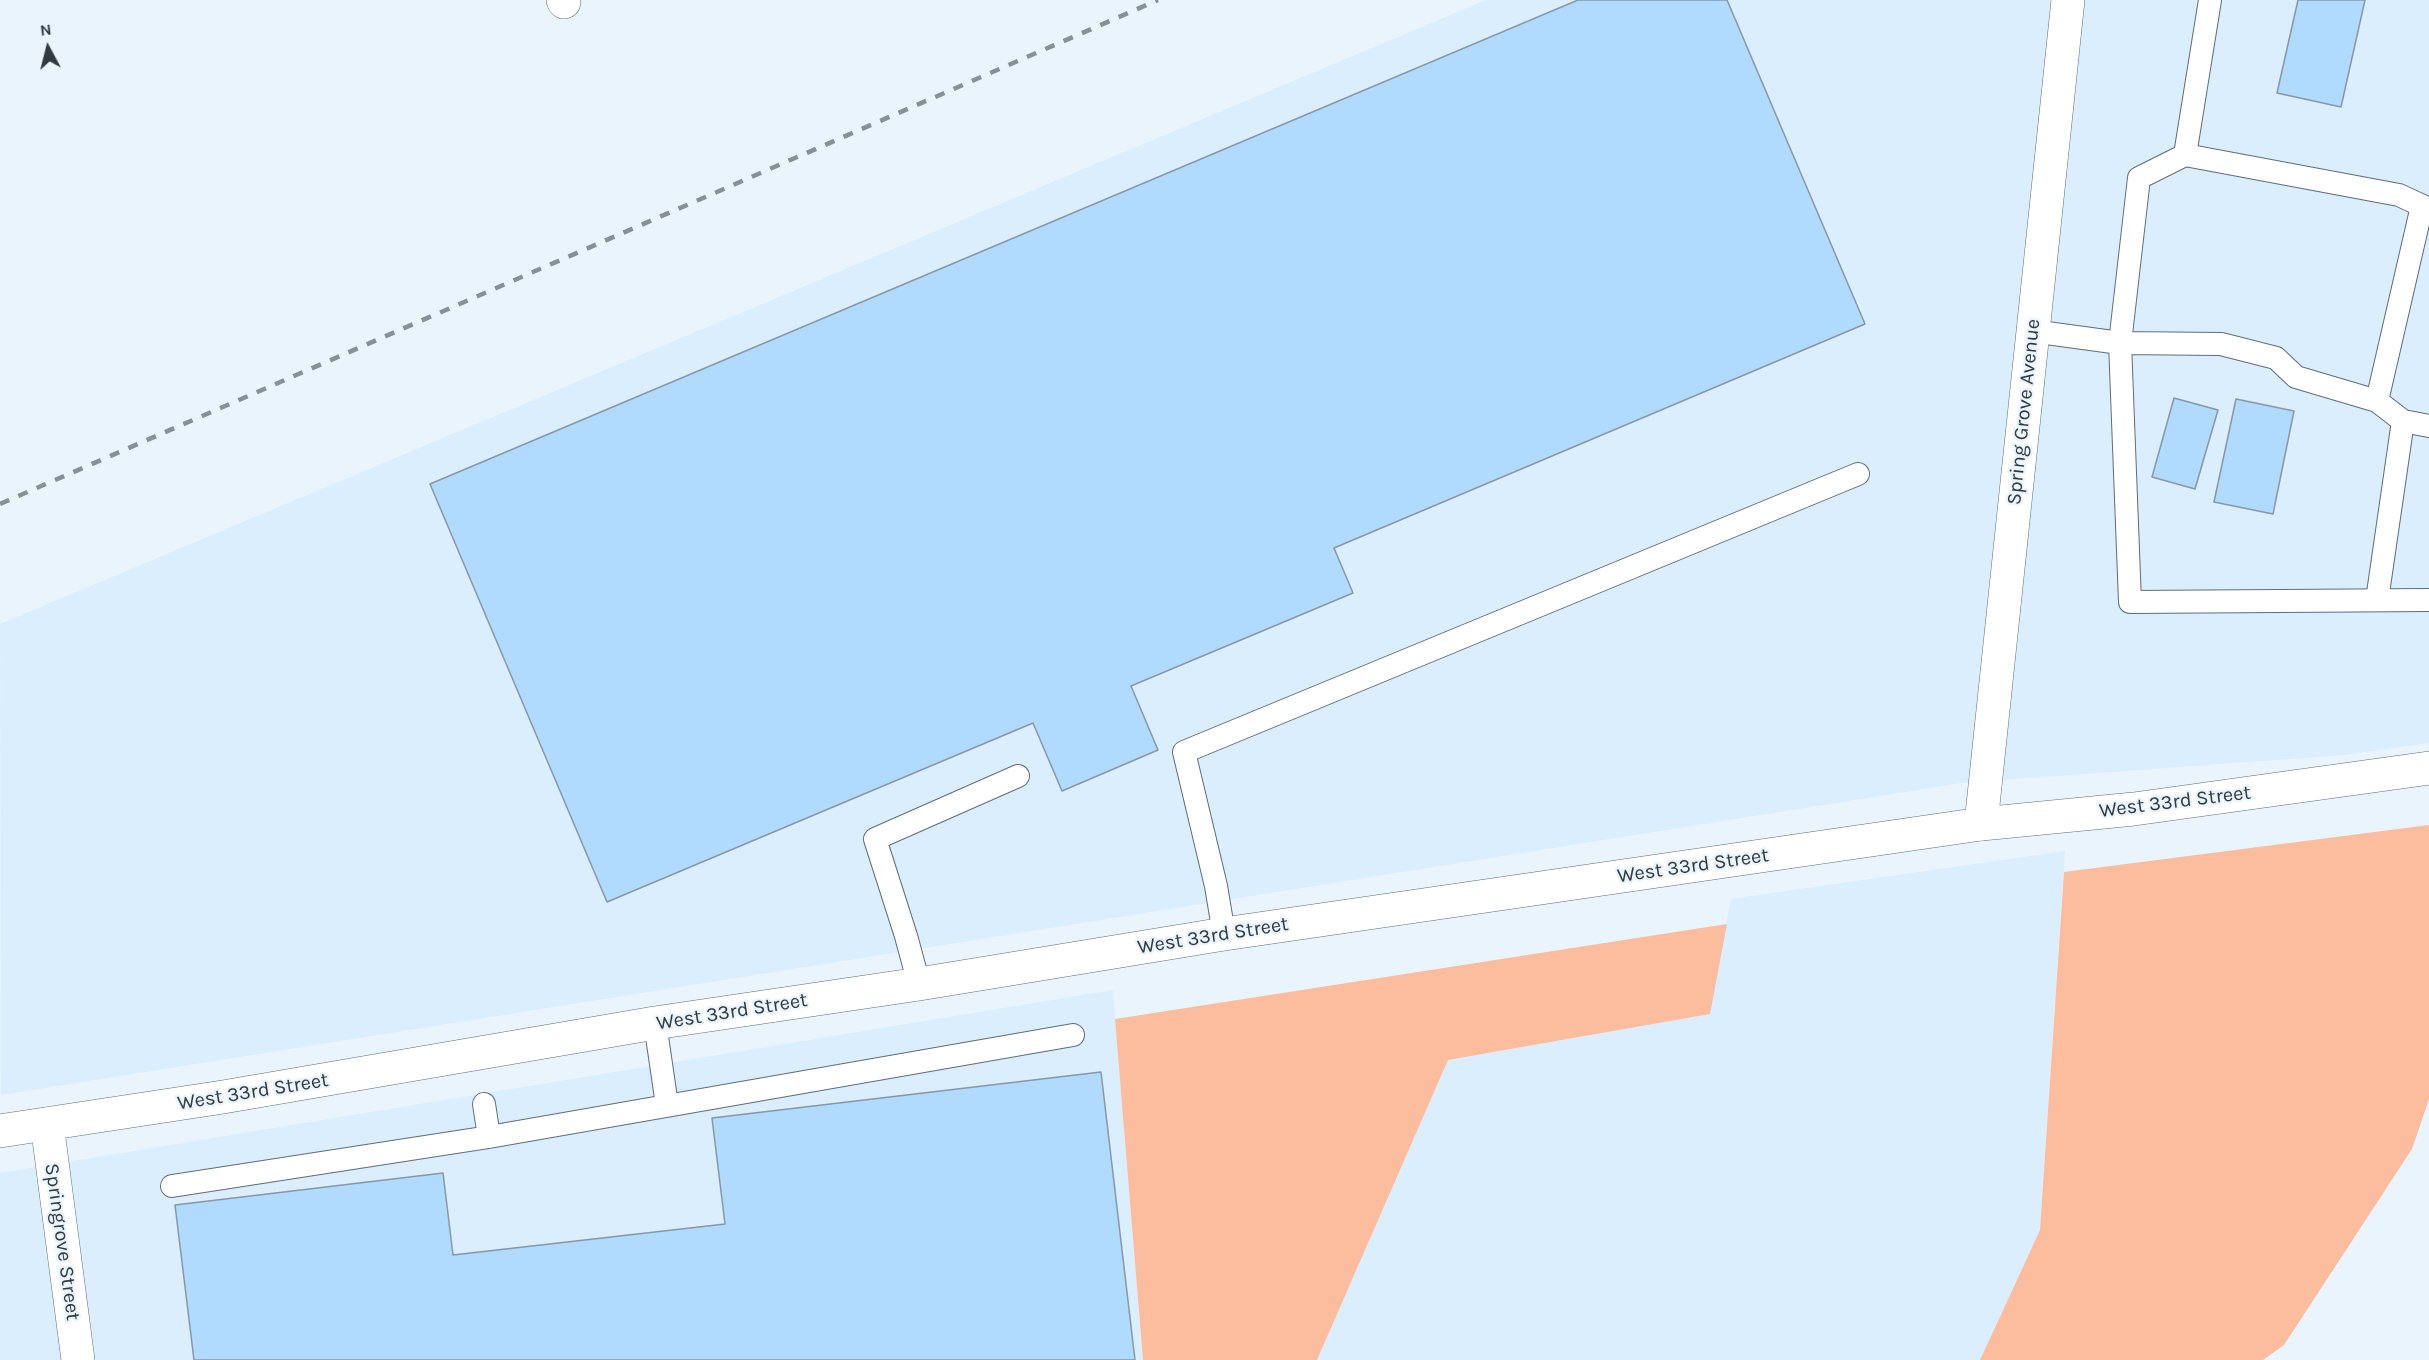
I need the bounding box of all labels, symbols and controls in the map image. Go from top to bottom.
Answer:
north arrow [18,18,78,78]
text: N [39,20,53,40]
street label: Spring Grove Avenue [2002,318,2046,506]
street label: West 33rd Street [2098,781,2252,823]
street label: West 33rd Street [1616,843,1770,889]
street label: West 33rd Street [1136,912,1290,960]
street label: West 33rd Street [655,988,809,1036]
street label: West 33rd Street [176,1068,330,1116]
street label: Springrove Street [39,1162,85,1322]

